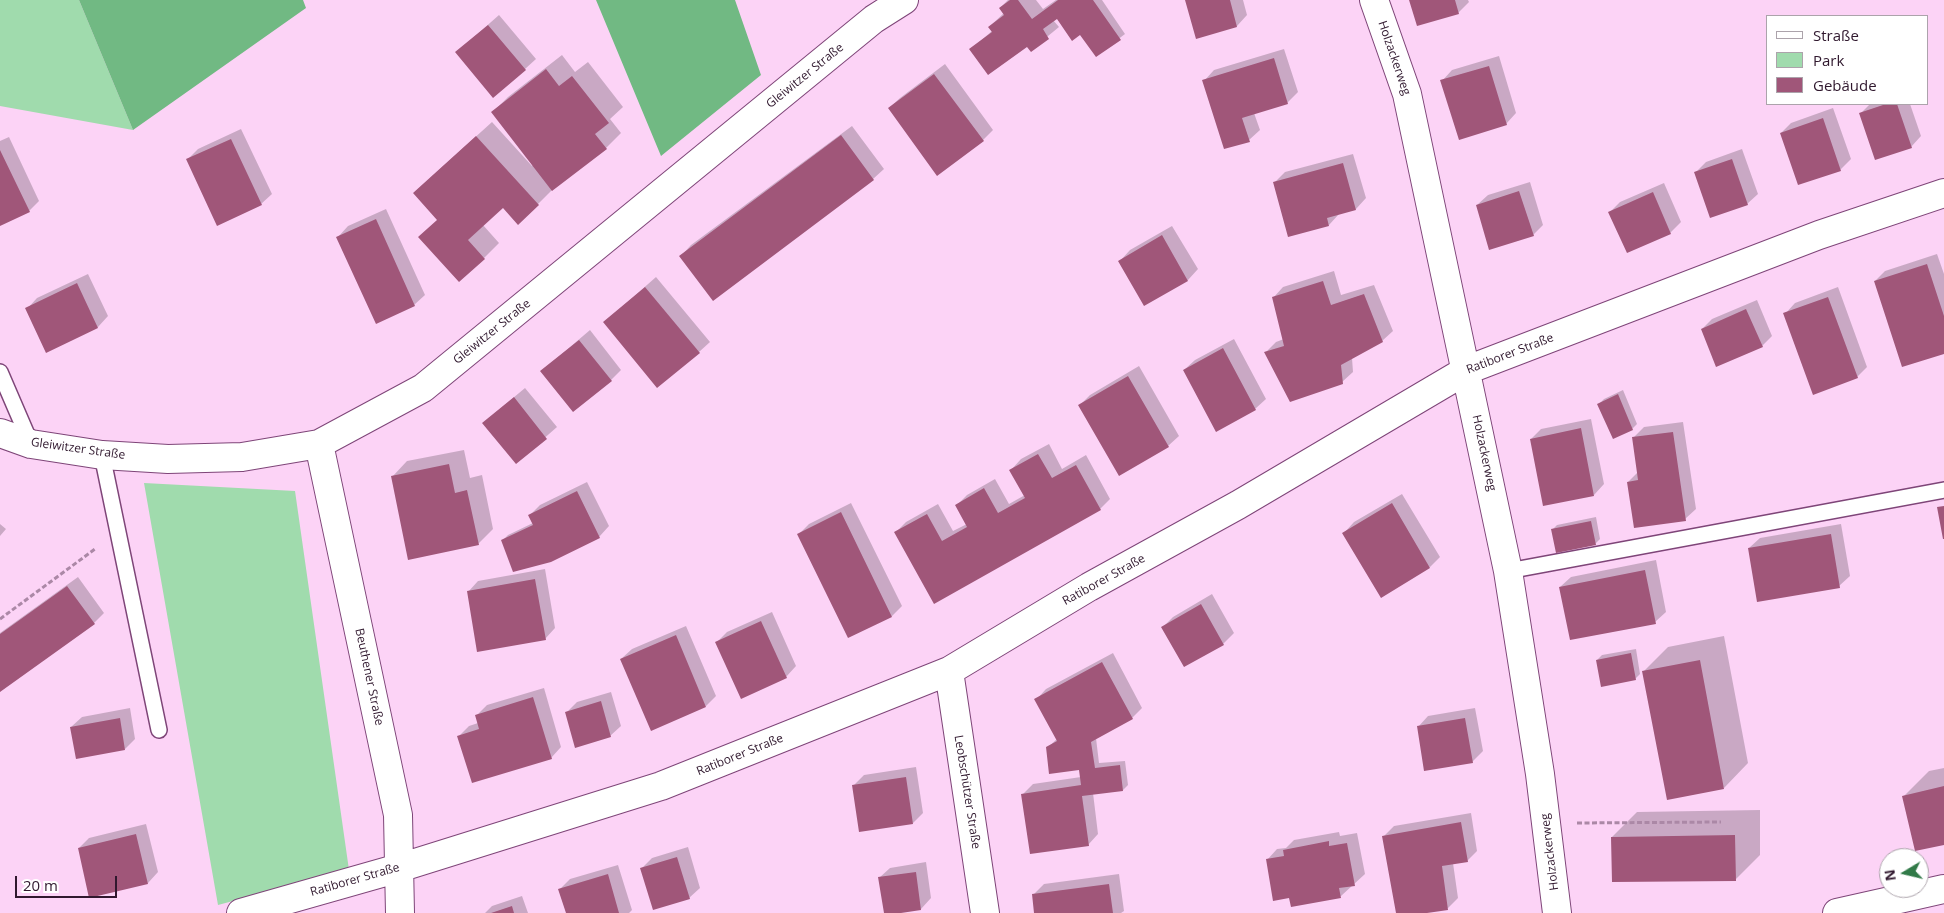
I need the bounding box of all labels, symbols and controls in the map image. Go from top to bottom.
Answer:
legend [1766,15,1929,105]
street label: Holzackerweg [1375,19,1413,97]
text: Straße [1813,25,1859,45]
street label: Gleiwitzer Straße [763,40,847,112]
text: Park [1813,50,1844,70]
text: Gebäude [1813,75,1877,95]
street label: Gleiwitzer Straße [450,296,534,368]
street label: Ratiborer Straße [1464,331,1556,377]
street label: Holzackerweg [1469,414,1499,492]
street label: Gleiwitzer Straße [30,435,126,463]
street label: Ratiborer Straße [1060,551,1148,609]
street label: Beuthener Straße [352,627,386,727]
street label: Ratiborer Straße [695,731,785,779]
street label: Leobschützer Straße [951,734,983,850]
street label: Holzackerweg [1538,813,1562,891]
north arrow [1879,848,1929,898]
street label: Ratiborer Straße [309,860,401,900]
scale bar [18,866,120,898]
text: N [1879,868,1900,882]
text: 20 m [23,875,58,895]

